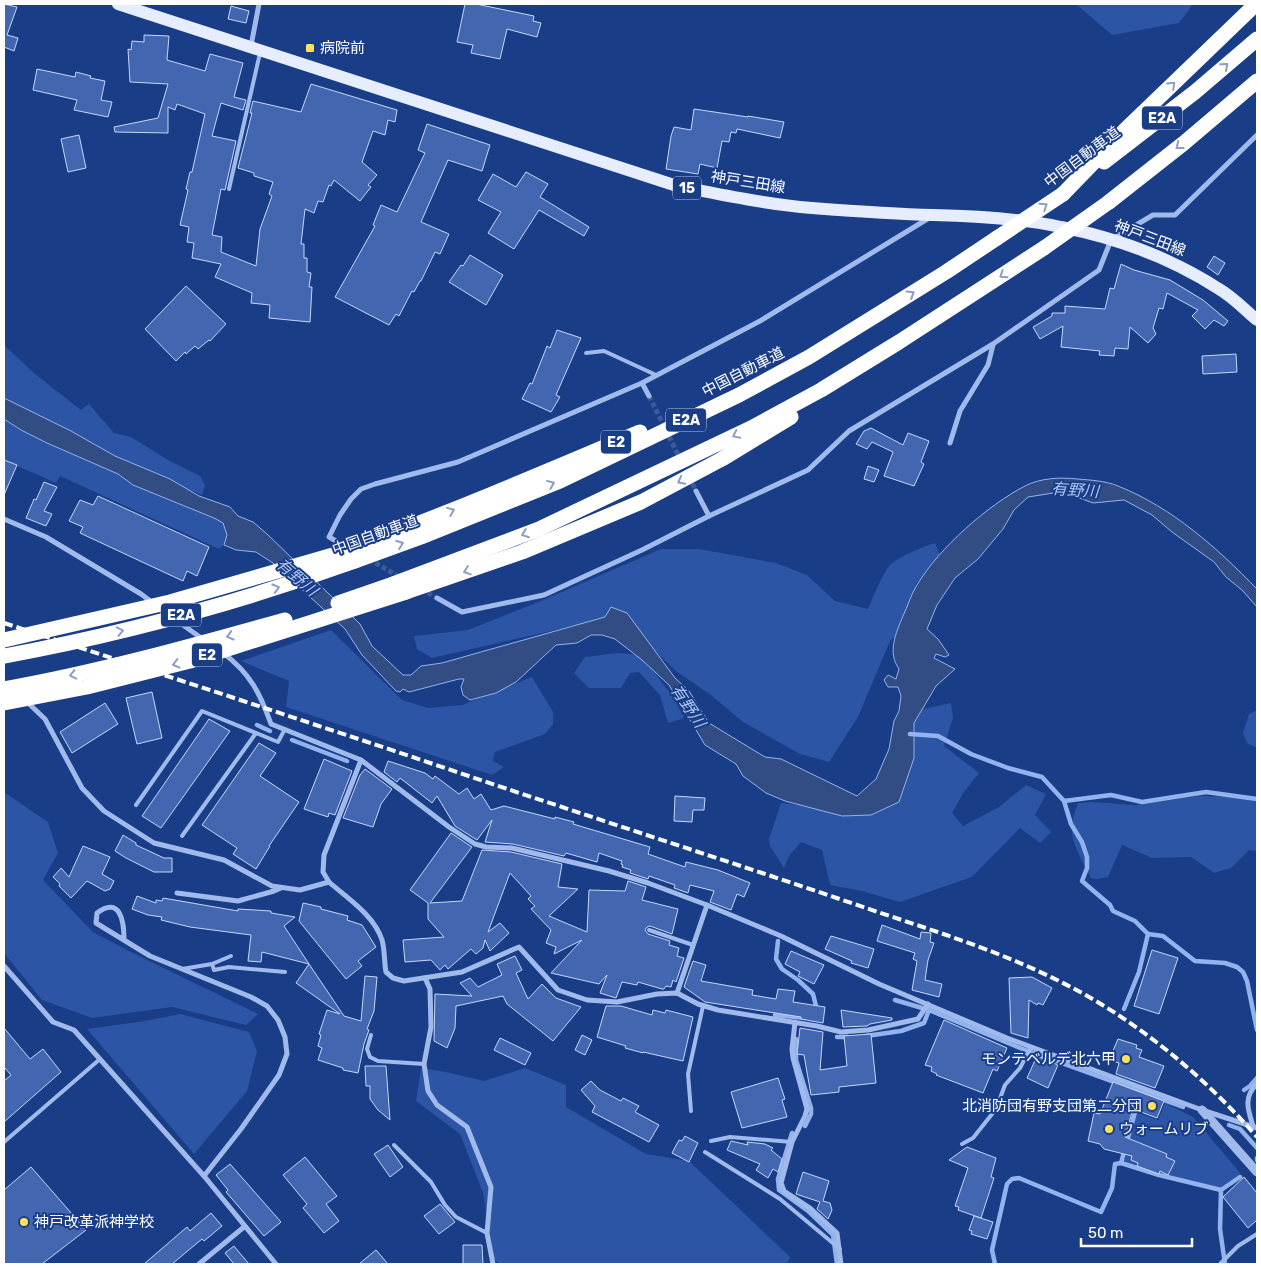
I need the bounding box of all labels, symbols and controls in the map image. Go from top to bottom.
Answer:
place label: 病院前 [320,39,365,57]
marker: 病院前 [304,42,316,54]
one-way arrow [1220,63,1229,72]
one-way arrow [1166,82,1175,91]
road number: E2A [1142,106,1182,130]
street label: 中国自動車道 [1041,123,1123,191]
one-way arrow [1176,141,1185,150]
street label: 神戸三田線 [710,167,786,197]
road number: 15 [673,177,701,200]
one-way arrow [1039,203,1048,212]
street label: 神戸三田線 [1112,216,1188,260]
one-way arrow [1000,269,1009,278]
one-way arrow [906,291,915,300]
street label: 中国自動車道 [699,344,787,400]
road number: E2A [666,408,706,432]
one-way arrow [732,429,741,439]
road number: E2 [601,431,631,454]
one-way arrow [678,474,687,484]
water label: 有野川 [1050,479,1102,501]
one-way arrow [547,480,555,490]
one-way arrow [446,507,455,517]
street label: 中国自動車道 [330,511,420,559]
one-way arrow [521,528,530,538]
one-way arrow [396,540,404,550]
water label: 有野川 [273,554,323,601]
one-way arrow [464,565,472,575]
one-way arrow [272,583,280,593]
road number: E2A [161,604,201,626]
one-way arrow [115,626,124,637]
one-way arrow [226,630,235,640]
road number: E2 [192,644,222,666]
one-way arrow [172,659,180,669]
one-way arrow [68,669,77,680]
water label: 有野川 [667,681,710,733]
place label: モンテベルデ北六甲 [981,1050,1116,1068]
marker: モンテベルデ北六甲 [1120,1053,1132,1065]
place label: 北消防団有野支団第二分団 [962,1097,1142,1115]
marker: 北消防団有野支団第二分団 [1146,1100,1158,1112]
place label: ウォームリブ [1119,1120,1209,1138]
marker: ウォームリブ [1103,1123,1115,1135]
place label: 神戸改革派神学校 [34,1213,154,1231]
marker: 神戸改革派神学校 [18,1216,30,1228]
scale bar [1081,1216,1192,1248]
text: 50 m [1088,1224,1123,1242]

